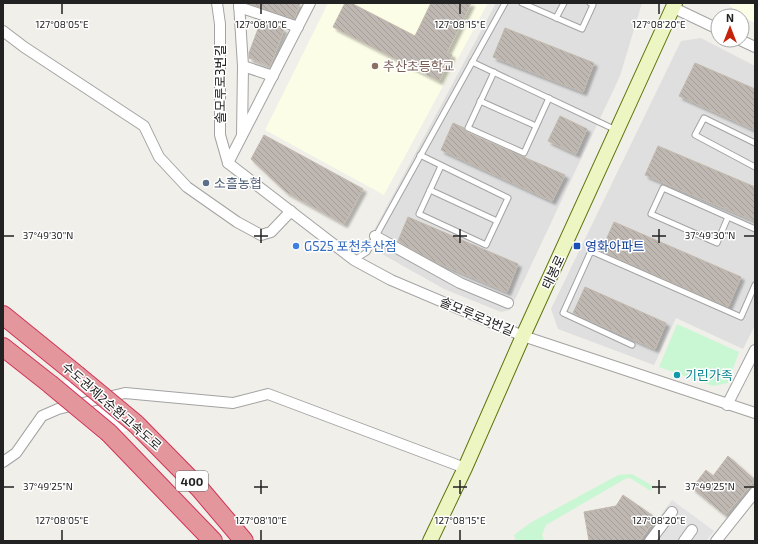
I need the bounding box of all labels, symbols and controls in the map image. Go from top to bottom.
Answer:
north arrow [710,8,750,48]
text: N [726,11,734,24]
text: 127°08'05"E [35,18,89,30]
text: 127°08'10"E [235,18,287,30]
text: 127°08'15"E [434,18,486,30]
text: 127°08'20"E [632,18,686,30]
street label: 솔모루로3번길 [212,45,228,124]
place label: 추산초등학교 [383,58,455,74]
marker: 추산초등학교 [370,61,380,71]
place label: 소흘농협 [214,175,262,191]
marker: 소흘농협 [201,178,211,188]
text: 37°49'30"N [23,229,73,241]
text: 37°49'30"N [685,229,735,241]
place label: GS25 포천추산점 [304,238,396,254]
place label: 영화아파트 [585,238,645,254]
marker: GS25 포천추산점 [291,241,301,251]
marker: 영화아파트 [572,241,582,251]
street label: 태봉로 [538,252,568,292]
street label: 솔모루로3번길 [438,293,516,339]
street label: 수도권제2순환고속도로 [59,358,165,454]
place label: 기린가족 [685,367,733,383]
marker: 기린가족 [672,370,682,380]
road number: 400 [176,471,208,491]
text: 37°49'25"N [23,480,73,492]
text: 37°49'25"N [685,480,735,492]
text: 127°08'05"E [35,514,89,526]
text: 127°08'10"E [235,514,287,526]
text: 127°08'15"E [434,514,486,526]
text: 127°08'20"E [632,514,686,526]

